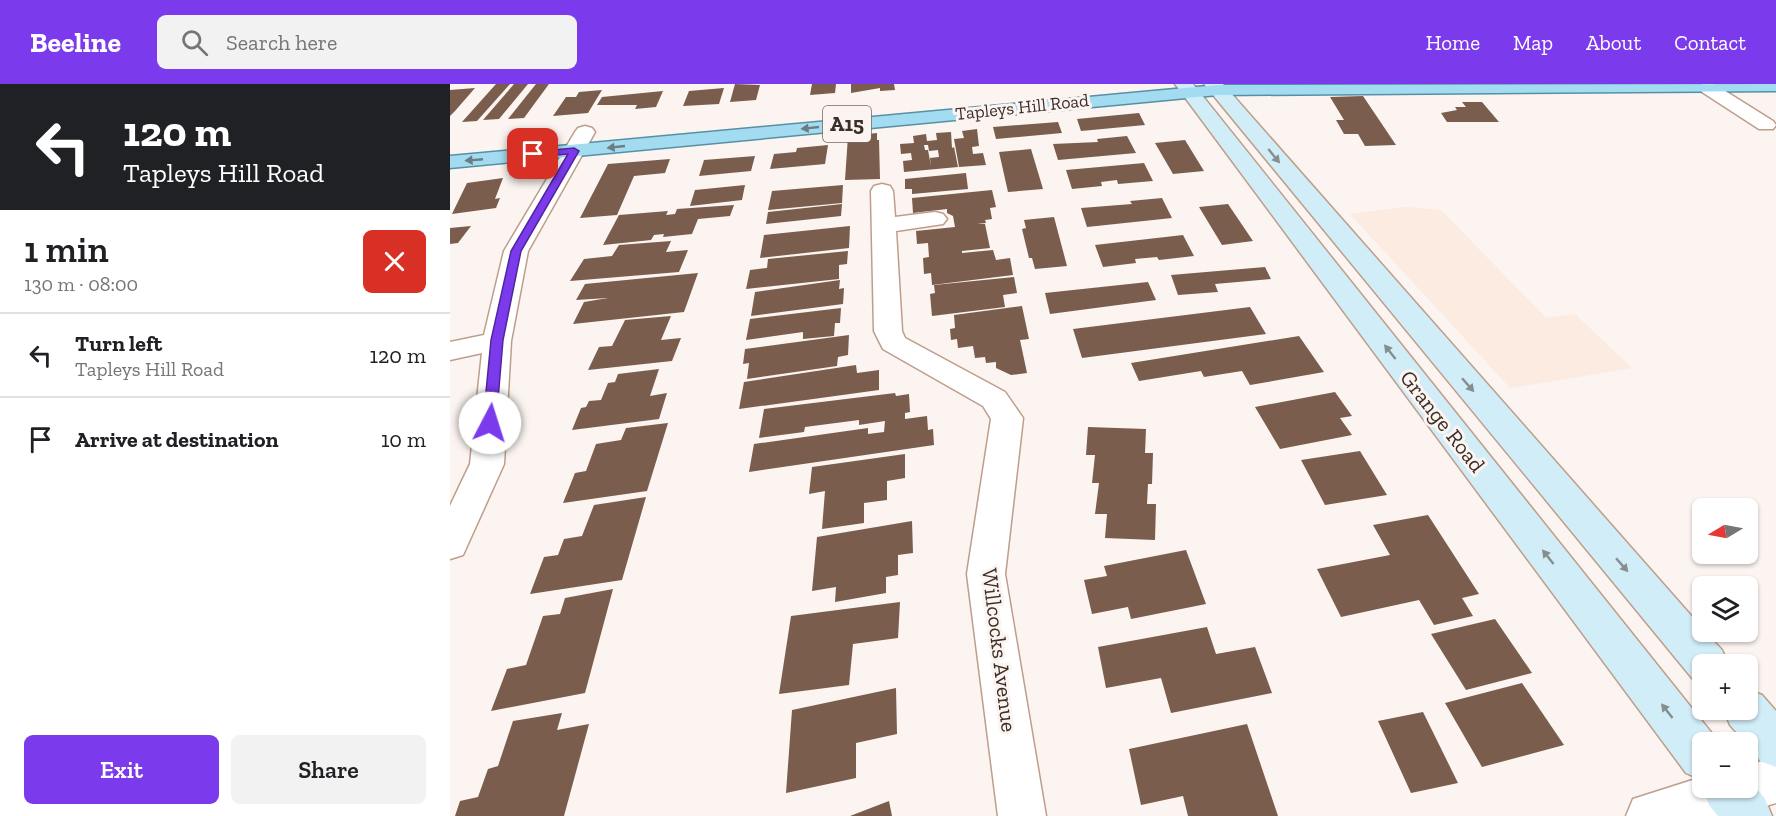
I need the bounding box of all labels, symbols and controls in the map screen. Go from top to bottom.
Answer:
search box [157,15,577,69]
text: Beeline [30,26,121,59]
icon: search [178,26,211,59]
text: Search here [226,29,337,56]
text: Home [1426,30,1480,55]
text: Map [1513,30,1553,55]
text: About [1586,30,1641,55]
text: Contact [1674,30,1746,55]
street label: Tapleys Hill Road [954,89,1090,125]
text: 120 m [123,106,231,157]
road number: A15 [823,106,871,142]
icon: left [24,108,102,186]
one-way arrow [801,123,820,133]
pin [507,128,558,179]
icon: arrive [516,137,549,170]
one-way arrow [607,142,626,152]
one-way arrow [1267,148,1280,163]
one-way arrow [465,155,484,164]
text: Tapleys Hill Road [123,157,324,189]
text: 1 min [24,228,109,271]
button: close [363,230,426,293]
text: 130 m · 08:00 [24,272,138,296]
text: Turn left [75,330,162,357]
icon: left [24,339,57,372]
text: 120 m [370,342,426,369]
one-way arrow [1384,345,1396,361]
text: Tapleys Hill Road [75,357,224,381]
street label: Grange Road [1394,365,1491,478]
one-way arrow [1461,377,1474,392]
position arrow [458,391,522,455]
icon: arrive [24,423,57,456]
text: Arrive at destination [75,426,278,453]
text: 10 m [381,426,426,453]
north arrow [1692,498,1758,564]
map controls [1692,498,1758,798]
one-way arrow [1542,549,1554,564]
one-way arrow [1615,557,1628,572]
street label: Willcocks Avenue [976,567,1023,733]
button: layers [1692,576,1758,642]
button: + [1692,654,1758,720]
one-way arrow [1660,703,1673,719]
button: − [1692,732,1758,798]
button: Exit [24,735,219,804]
button: Share [231,735,426,804]

